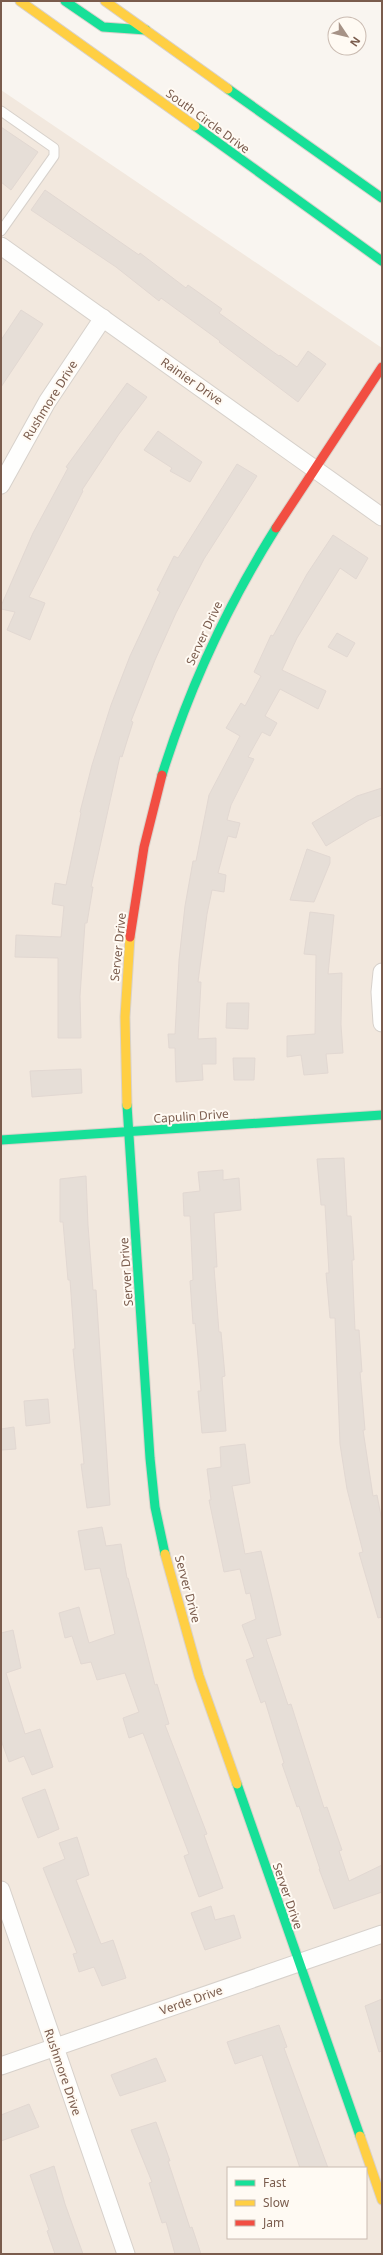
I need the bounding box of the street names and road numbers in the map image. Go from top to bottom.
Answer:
street label: South Circle Drive [163,85,254,157]
street label: Rainier Drive [158,353,227,409]
street label: Rushmore Drive [19,357,81,443]
street label: Server Drive [182,598,226,668]
street label: Server Drive [106,912,130,982]
street label: Capulin Drive [153,1105,229,1127]
street label: Server Drive [115,1237,137,1307]
street label: Server Drive [171,1554,205,1625]
street label: Server Drive [269,1861,307,1932]
street label: Verde Drive [157,1981,225,2019]
street label: Rushmore Drive [40,2026,86,2118]

